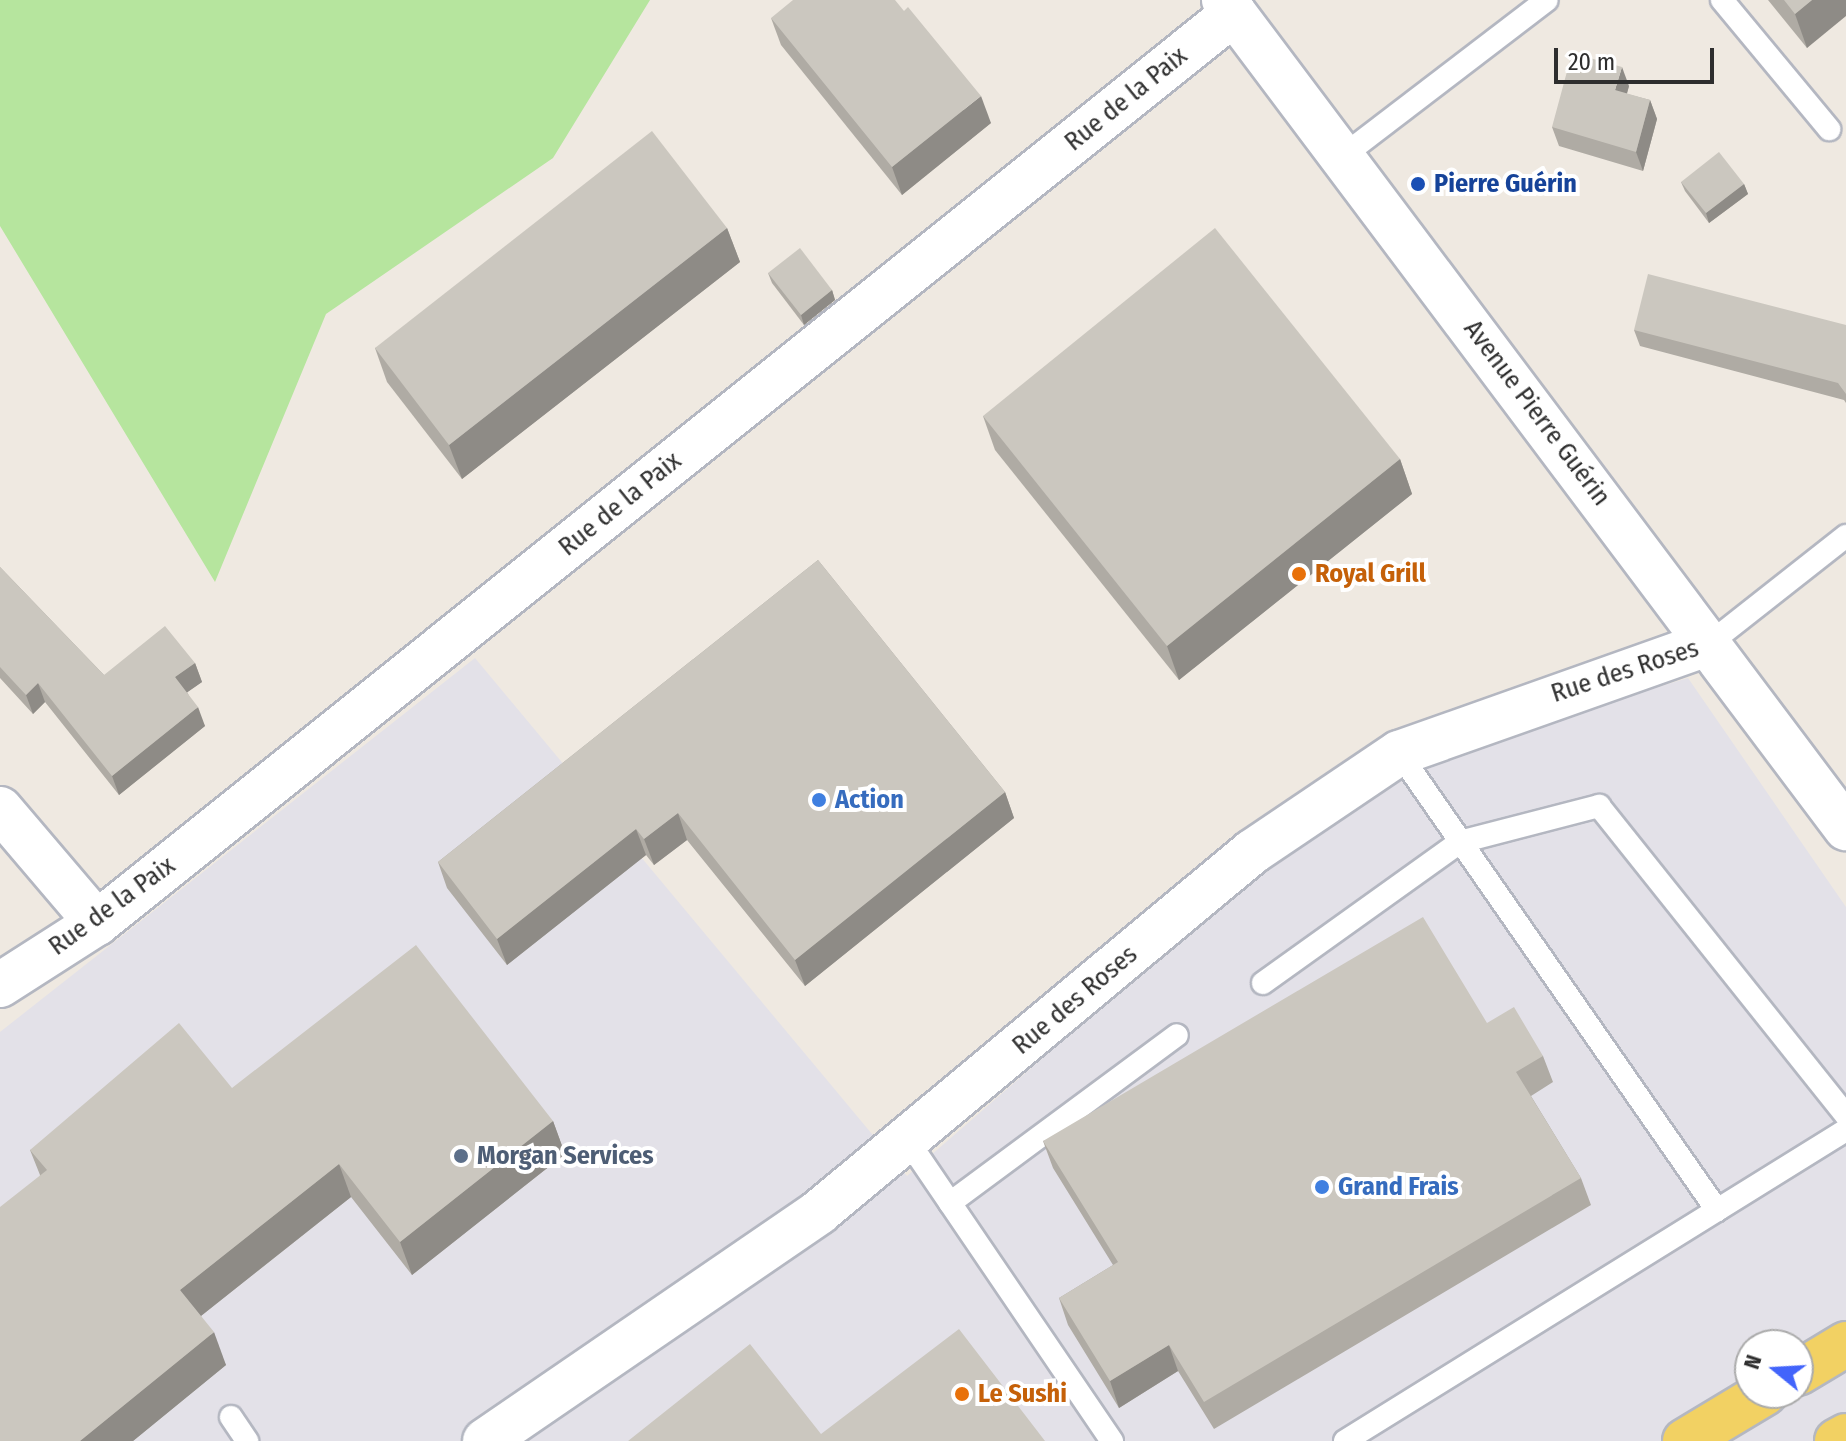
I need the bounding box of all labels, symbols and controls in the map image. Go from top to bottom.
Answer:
scale bar [1558,32,1718,82]
street label: Rue de la Paix [1059,40,1193,158]
text: 20 m [1568,48,1615,76]
place label: Pierre Guérin [1434,168,1577,200]
marker: Pierre Guérin [1409,175,1427,193]
street label: Avenue Pierre Guérin [1457,314,1617,512]
street label: Rue de la Paix [553,445,687,563]
place label: Royal Grill [1315,558,1426,590]
marker: Royal Grill [1290,565,1308,583]
street label: Rue des Roses [1547,632,1703,710]
place label: Action [835,784,904,816]
marker: Action [810,791,828,809]
street label: Rue de la Paix [43,850,181,962]
street label: Rue des Roses [1006,939,1144,1061]
place label: Morgan Services [477,1140,654,1172]
marker: Morgan Services [452,1147,470,1165]
place label: Grand Frais [1338,1171,1459,1203]
marker: Grand Frais [1313,1178,1331,1196]
north arrow [1734,1329,1814,1409]
text: N [1738,1352,1767,1372]
place label: Le Sushi [978,1378,1067,1410]
marker: Le Sushi [953,1385,971,1403]

